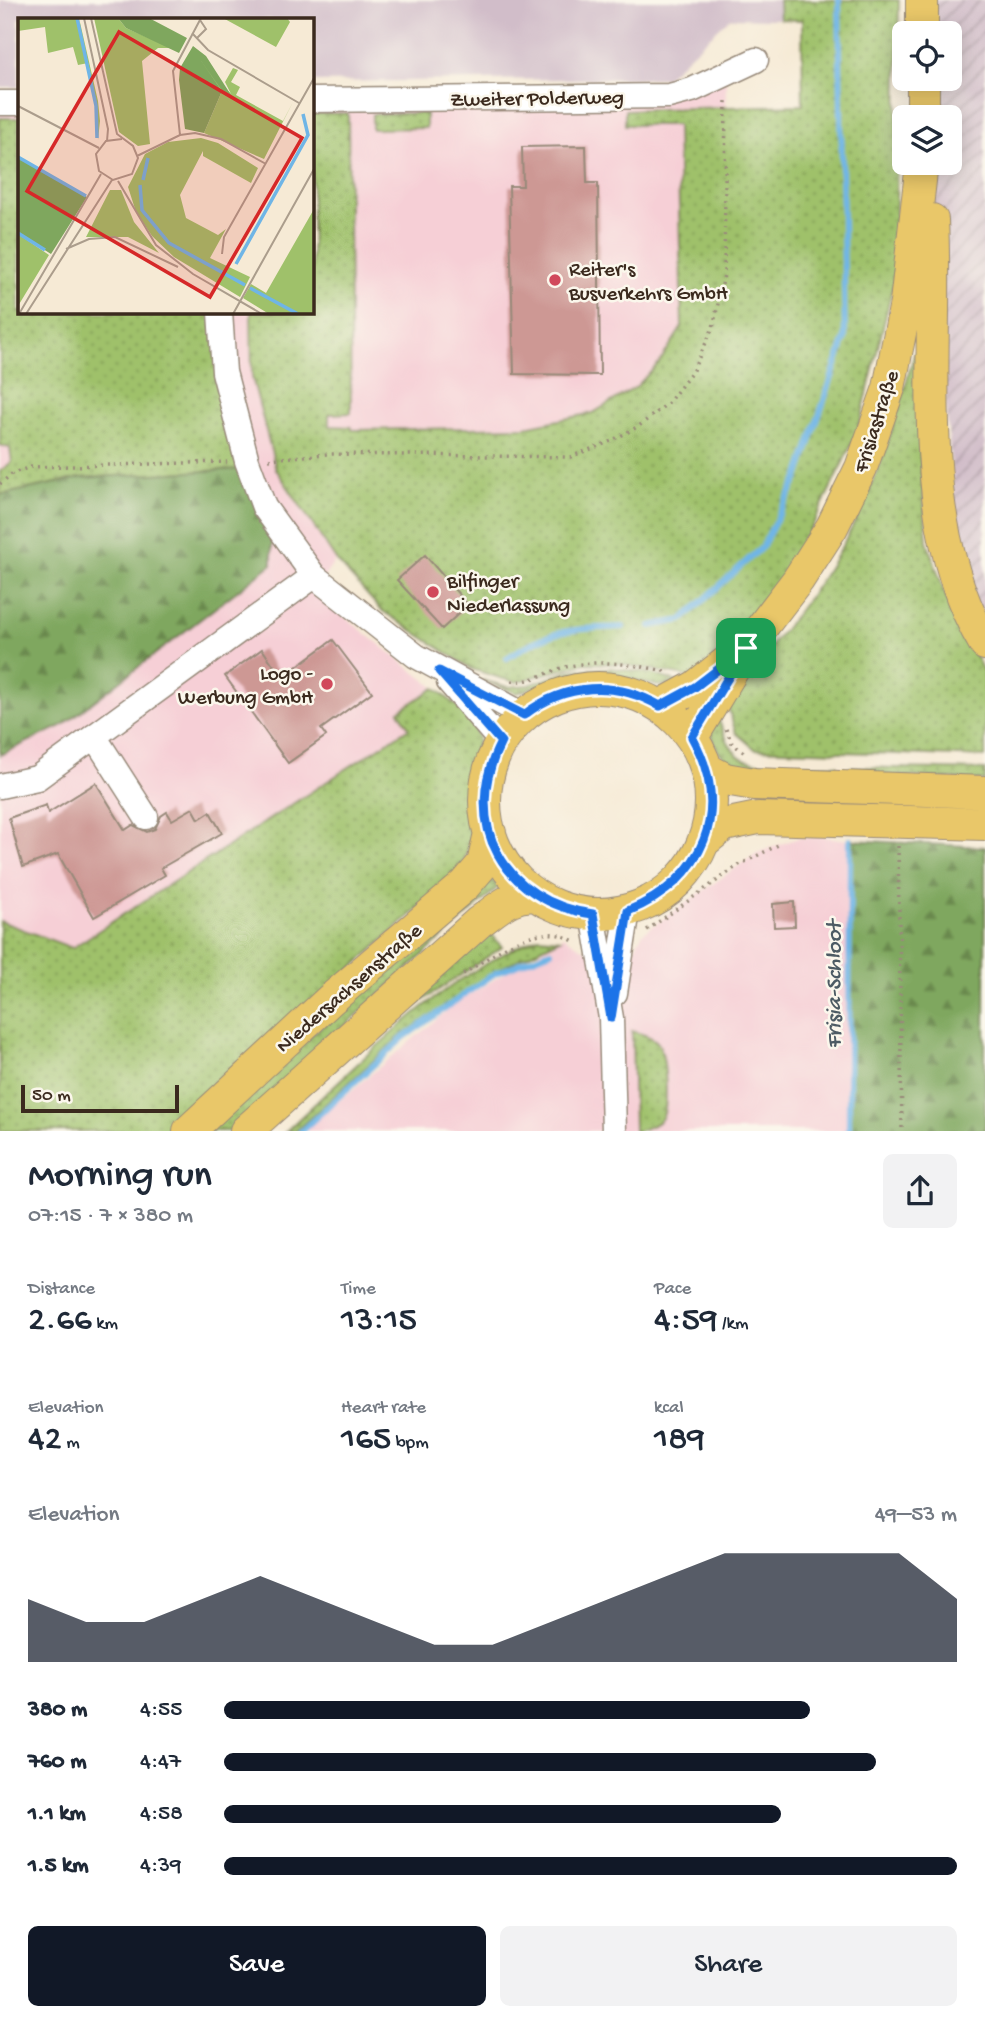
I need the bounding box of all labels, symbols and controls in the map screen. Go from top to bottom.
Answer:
inset map [18,18,313,313]
map controls [892,21,962,175]
button: locate [892,21,962,91]
street label: Zweiter Polderweg [450,86,624,115]
button: layers [892,105,962,175]
place label: Reiter's Busverkehrs GmbH [568,259,729,308]
marker: Reiter's Busverkehrs GmbH [547,272,563,288]
street label: Frisiastraße [850,367,907,477]
place label: Bilfinger Niederlassung [446,571,570,620]
marker: Bilfinger Niederlassung [425,584,441,600]
pin [716,618,776,678]
icon: arrive [727,629,765,667]
place label: Logo - Werbung GmbH [178,663,314,712]
marker: Logo - Werbung GmbH [319,676,335,692]
water label: Frisia-Schloot [822,918,849,1049]
street label: Niedersachsenstraße [272,919,429,1060]
scale bar [21,1082,178,1114]
text: 50 m [32,1085,71,1108]
button: share [883,1154,957,1228]
text: Morning run [28,1155,212,1199]
text: 07:15 · 7 × 380 m [28,1203,193,1230]
text: Distance [28,1278,95,1301]
text: Time [341,1278,376,1301]
text: Pace [654,1278,691,1301]
text: 2.66 [28,1301,92,1342]
text: 13:15 [341,1301,417,1342]
text: 4:59 [654,1301,718,1342]
text: km [92,1313,118,1336]
text: /km [718,1313,749,1336]
text: Elevation [28,1397,104,1420]
text: Heart rate [341,1397,426,1420]
text: kcal [654,1397,684,1420]
text: 42 [28,1420,62,1461]
text: 165 [341,1420,391,1461]
text: 189 [654,1420,705,1461]
text: m [62,1432,80,1455]
text: bpm [391,1432,429,1455]
text: Elevation [28,1502,119,1529]
text: 49–53 m [875,1502,957,1529]
text: 380 m [28,1697,87,1724]
text: 4:55 [140,1697,182,1724]
text: 760 m [28,1749,86,1776]
text: 4:47 [140,1749,181,1776]
text: 1.1 km [28,1801,86,1828]
text: 4:58 [140,1801,183,1828]
text: 1.5 km [28,1853,89,1880]
text: 4:39 [140,1853,182,1880]
button: Save [28,1926,486,2006]
button: Share [500,1926,957,2006]

